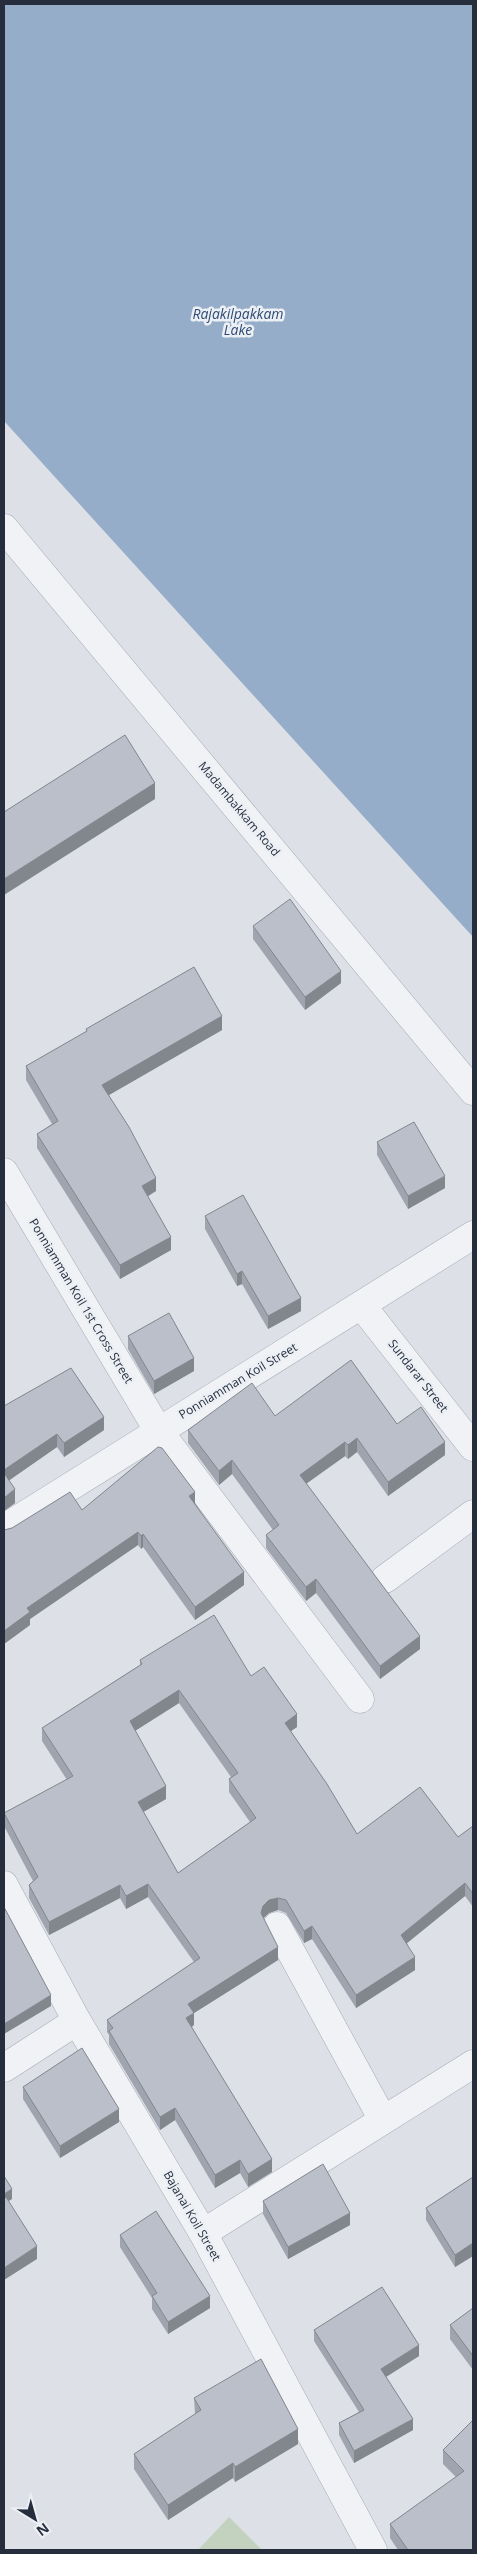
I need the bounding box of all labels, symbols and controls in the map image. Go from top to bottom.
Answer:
water label: Rajakilpakkam Lake [192,304,284,339]
street label: Madambakkam Road [195,758,284,860]
street label: Ponniamman Koil 1st Cross Street [25,1215,138,1386]
street label: Sundarar Street [384,1336,452,1416]
street label: Ponniamman Koil Street [175,1338,300,1423]
street label: Bajanai Koil Street [160,2168,225,2264]
north arrow [10,2494,60,2544]
text: N [33,2519,53,2541]

